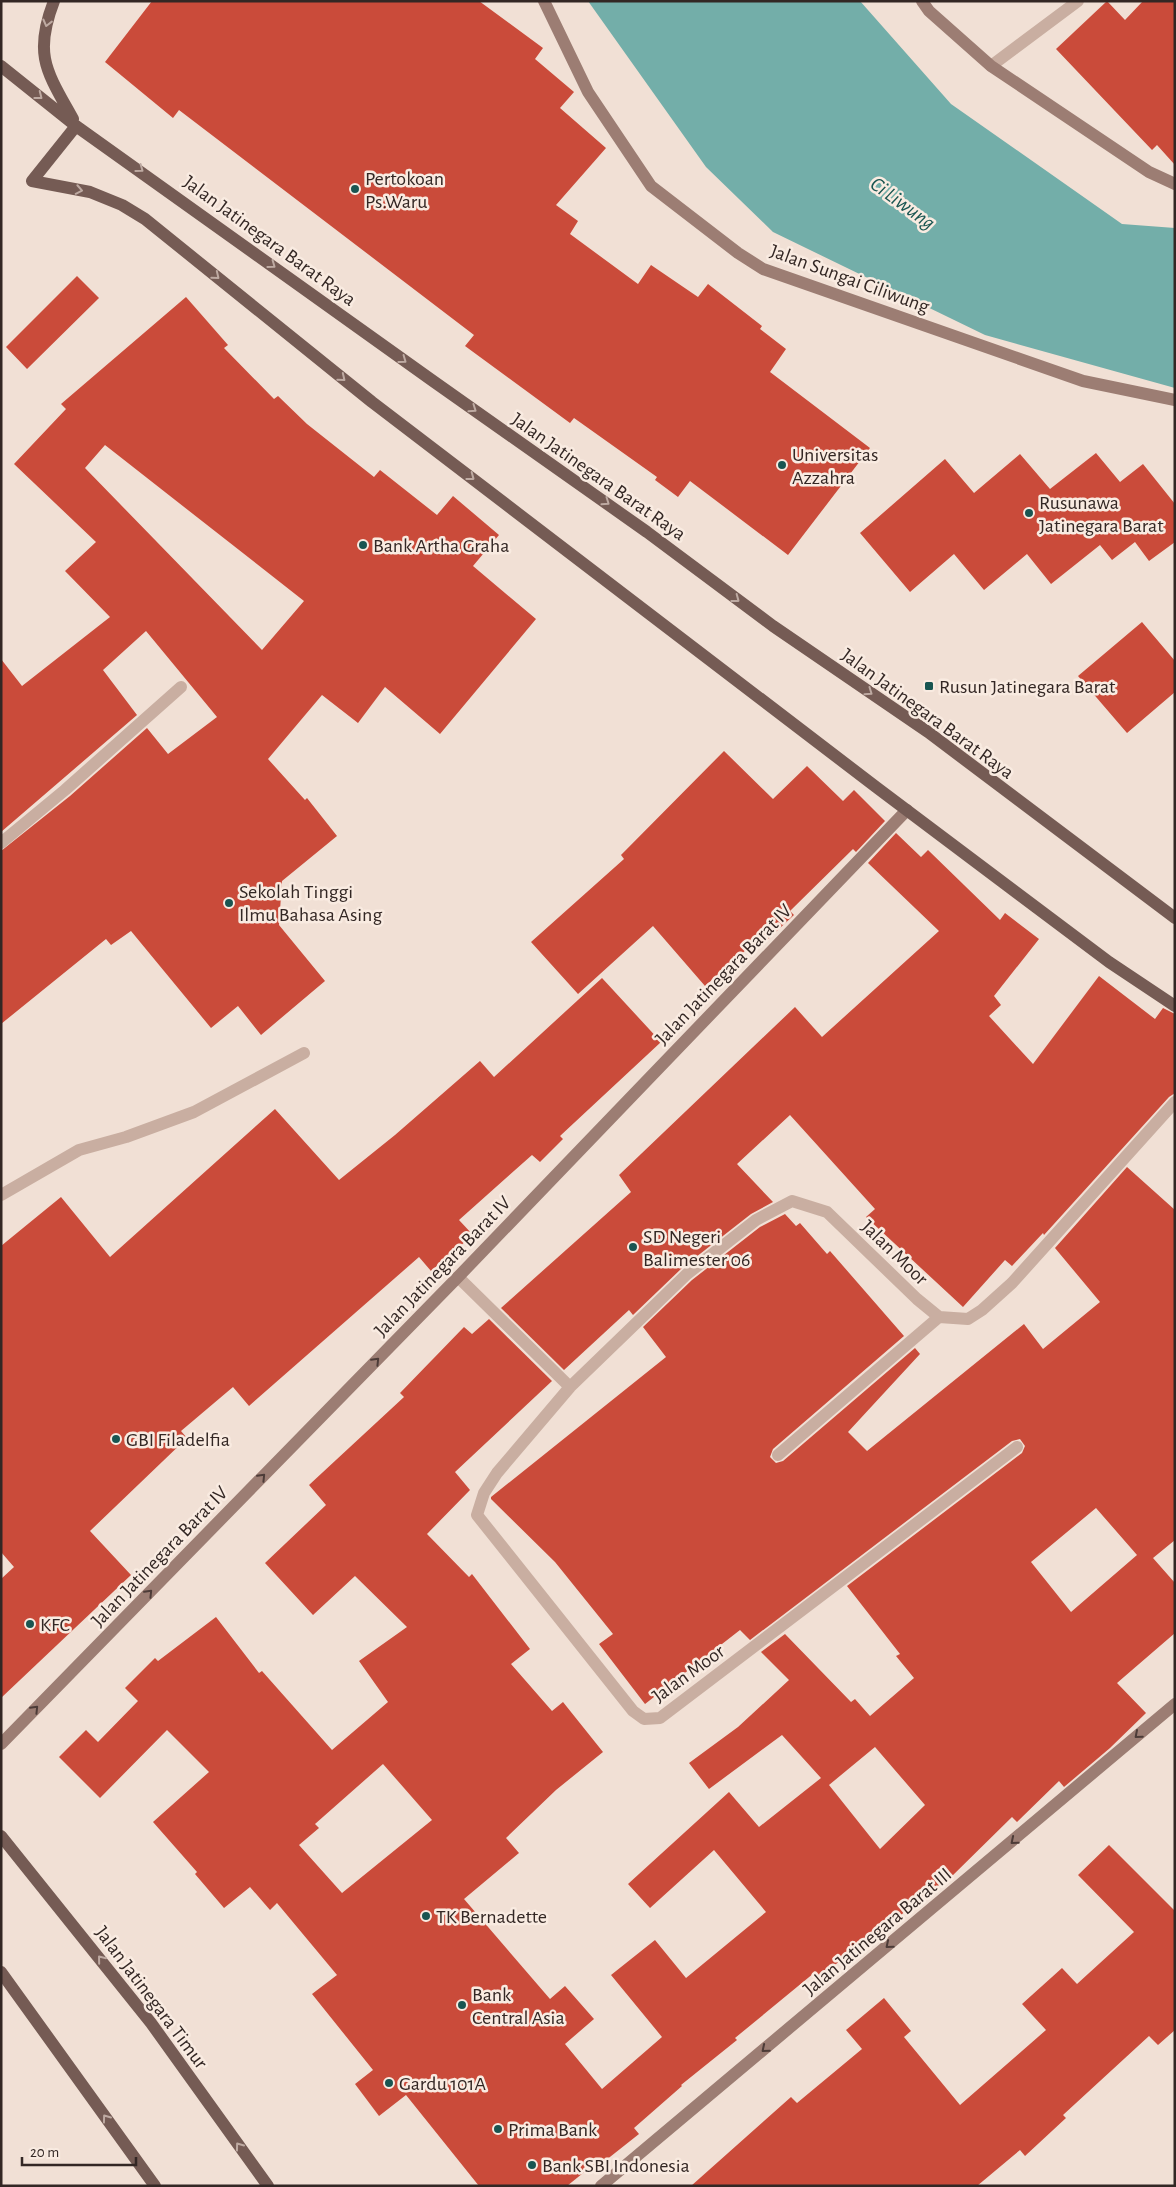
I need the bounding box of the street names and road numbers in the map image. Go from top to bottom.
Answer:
street label: Jalan Jatinegara Barat Raya [180,172,359,310]
street label: Jalan Sungai Ciliwung [767,241,932,317]
street label: Jalan Jatinegara Barat Raya [508,409,689,545]
street label: Jalan Jatinegara Barat Raya [838,645,1017,783]
street label: Jalan Jatinegara Barat IV [652,900,796,1049]
street label: Jalan Jatinegara Barat IV [371,1192,515,1341]
street label: Jalan Moor [857,1216,932,1289]
street label: Jalan Jatinegara Barat IV [88,1482,232,1631]
street label: Jalan Moor [649,1641,729,1707]
street label: Jalan Jatinegara Barat III [800,1864,956,1999]
street label: Jalan Jatinegara Timur [91,1923,211,2073]

